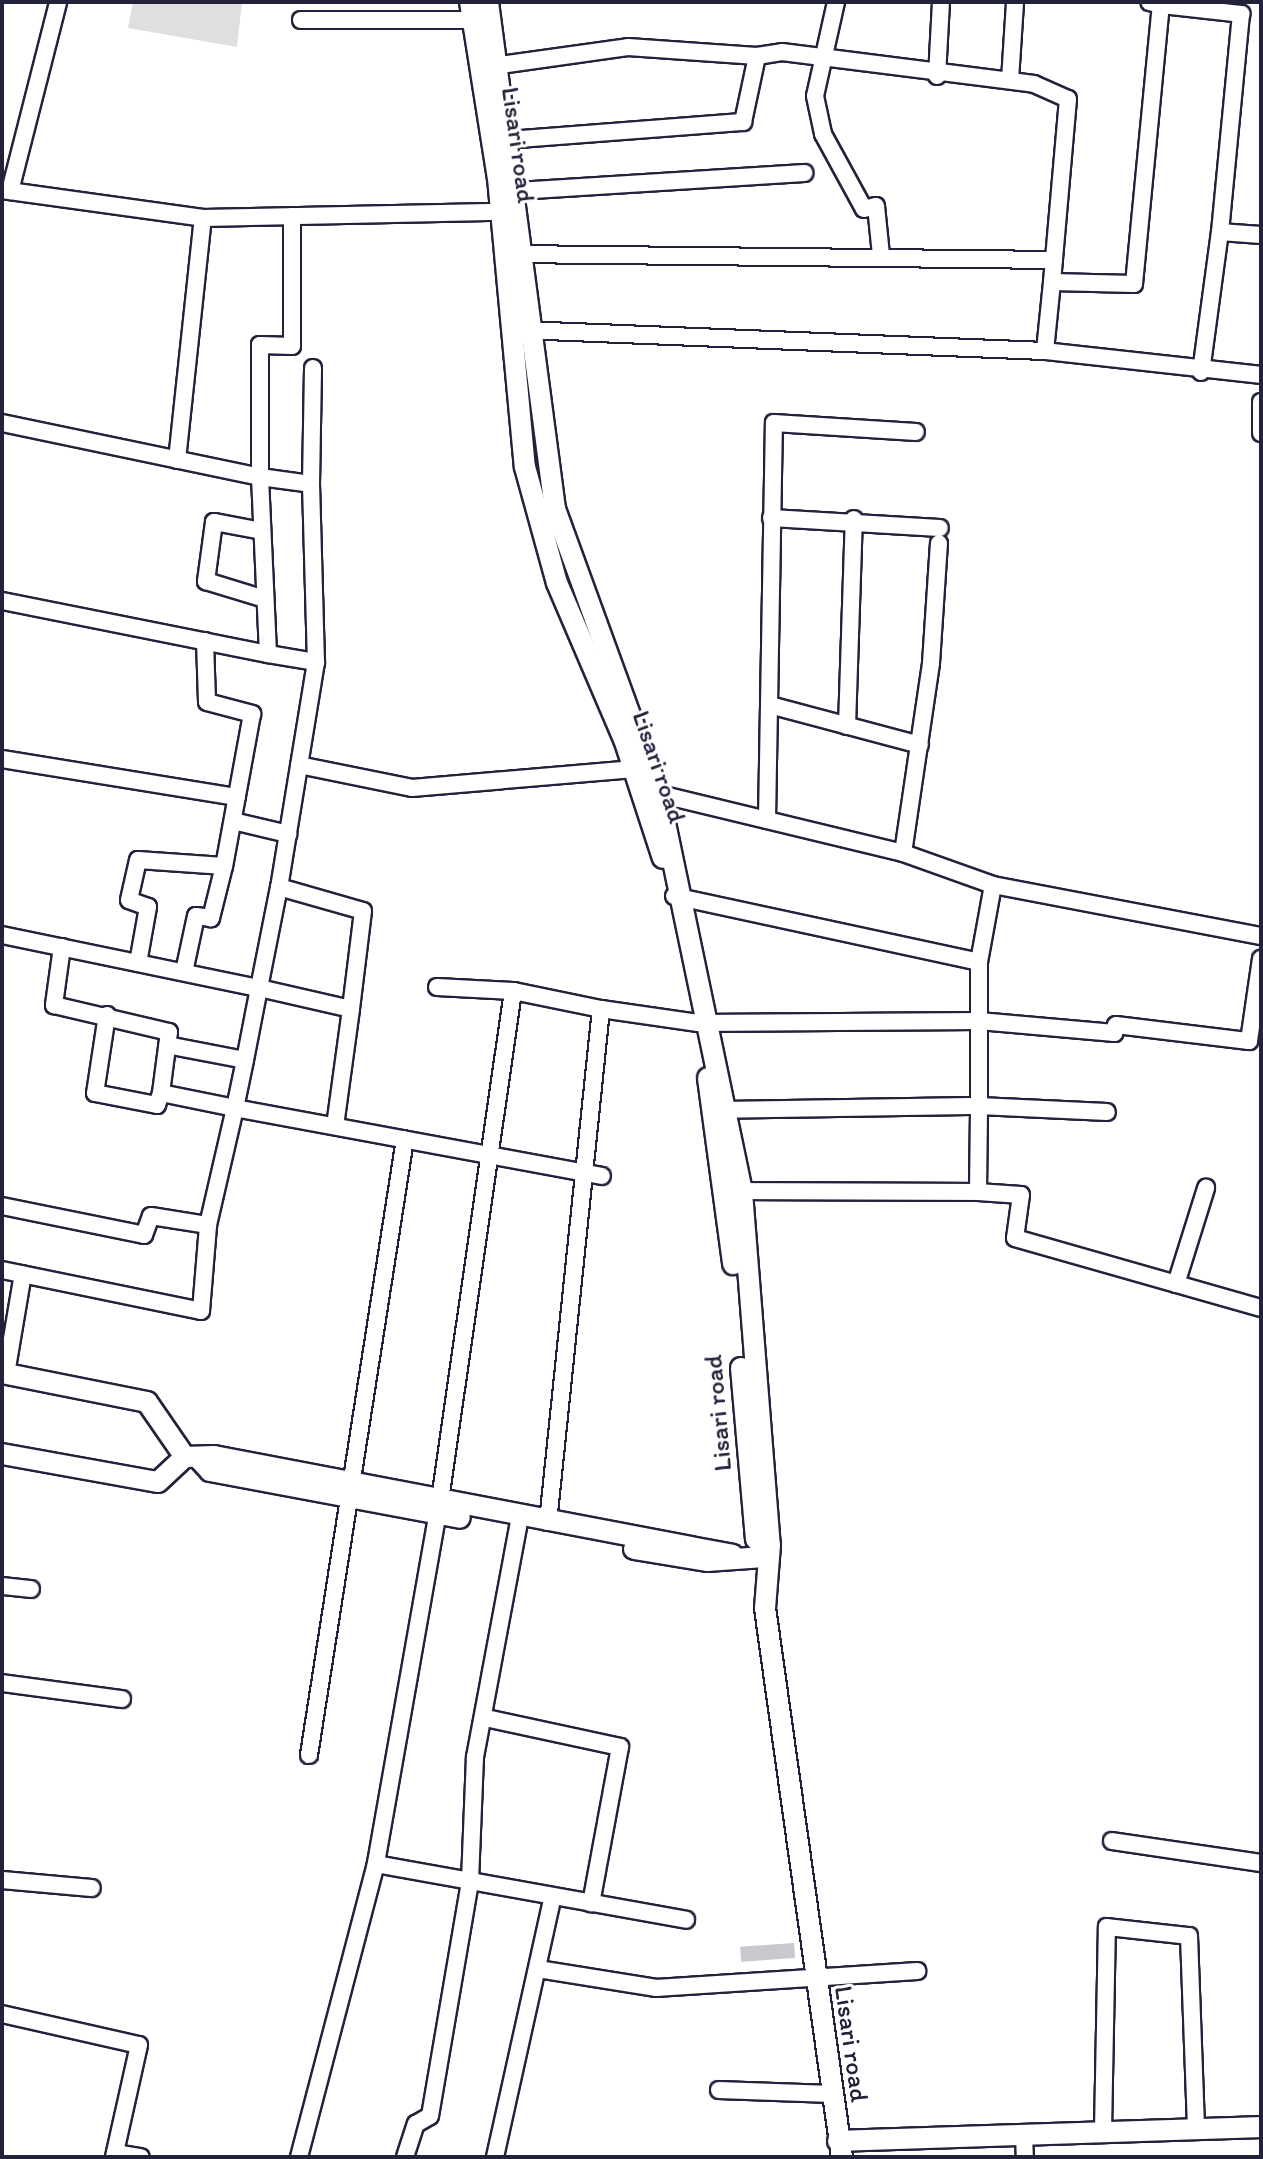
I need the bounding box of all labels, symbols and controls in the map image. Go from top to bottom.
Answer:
street label: Lisari road [494,85,542,205]
street label: Lisari road [625,707,693,827]
street label: Lisari road [697,1353,739,1473]
street label: Lisari road [827,1984,875,2104]

